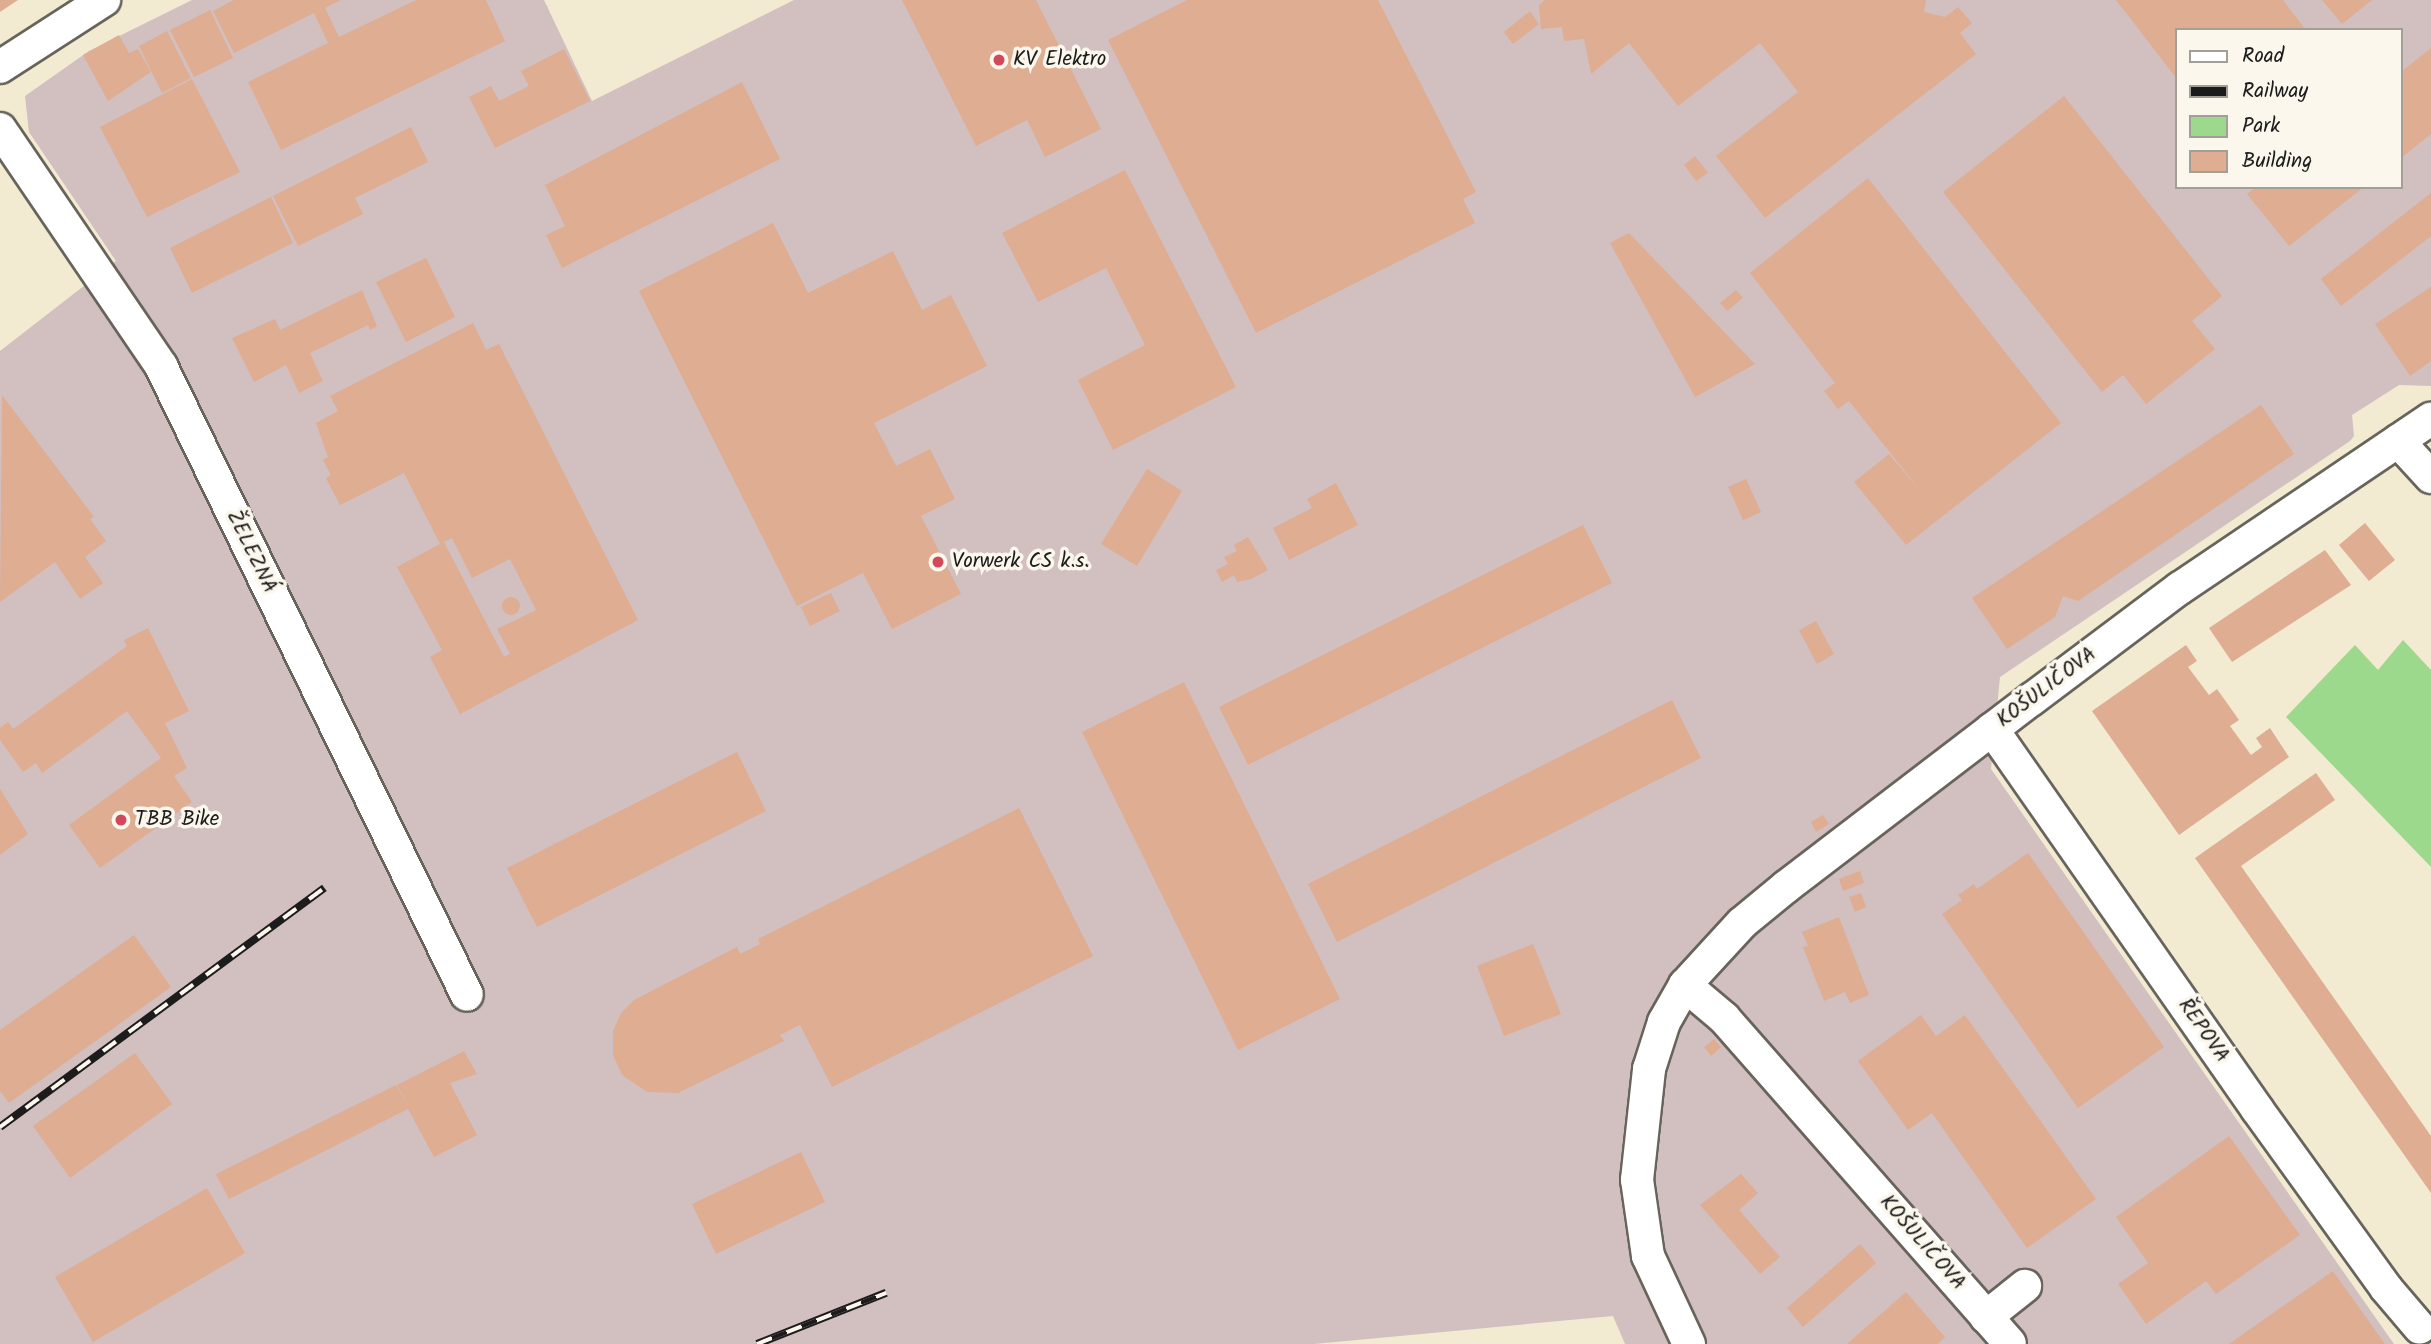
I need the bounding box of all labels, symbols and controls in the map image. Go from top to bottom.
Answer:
legend [2176,28,2403,189]
text: Road [2242,40,2284,73]
place label: KV Elektro [1013,47,1106,73]
marker: KV Elektro [991,52,1007,68]
text: Railway [2242,75,2308,108]
text: Park [2242,110,2280,143]
text: Building [2242,145,2312,178]
street label: ŽELEZNÁ [220,506,282,598]
place label: Vorwerk CS k.s. [952,549,1089,575]
marker: Vorwerk CS k.s. [930,554,946,570]
street label: KOŠULIČOVA [1992,642,2102,734]
place label: TBB Bike [135,807,219,833]
marker: TBB Bike [113,812,129,828]
street label: ŘEPOVA [2172,994,2234,1068]
street label: KOŠULIČOVA [1874,1190,1970,1296]

